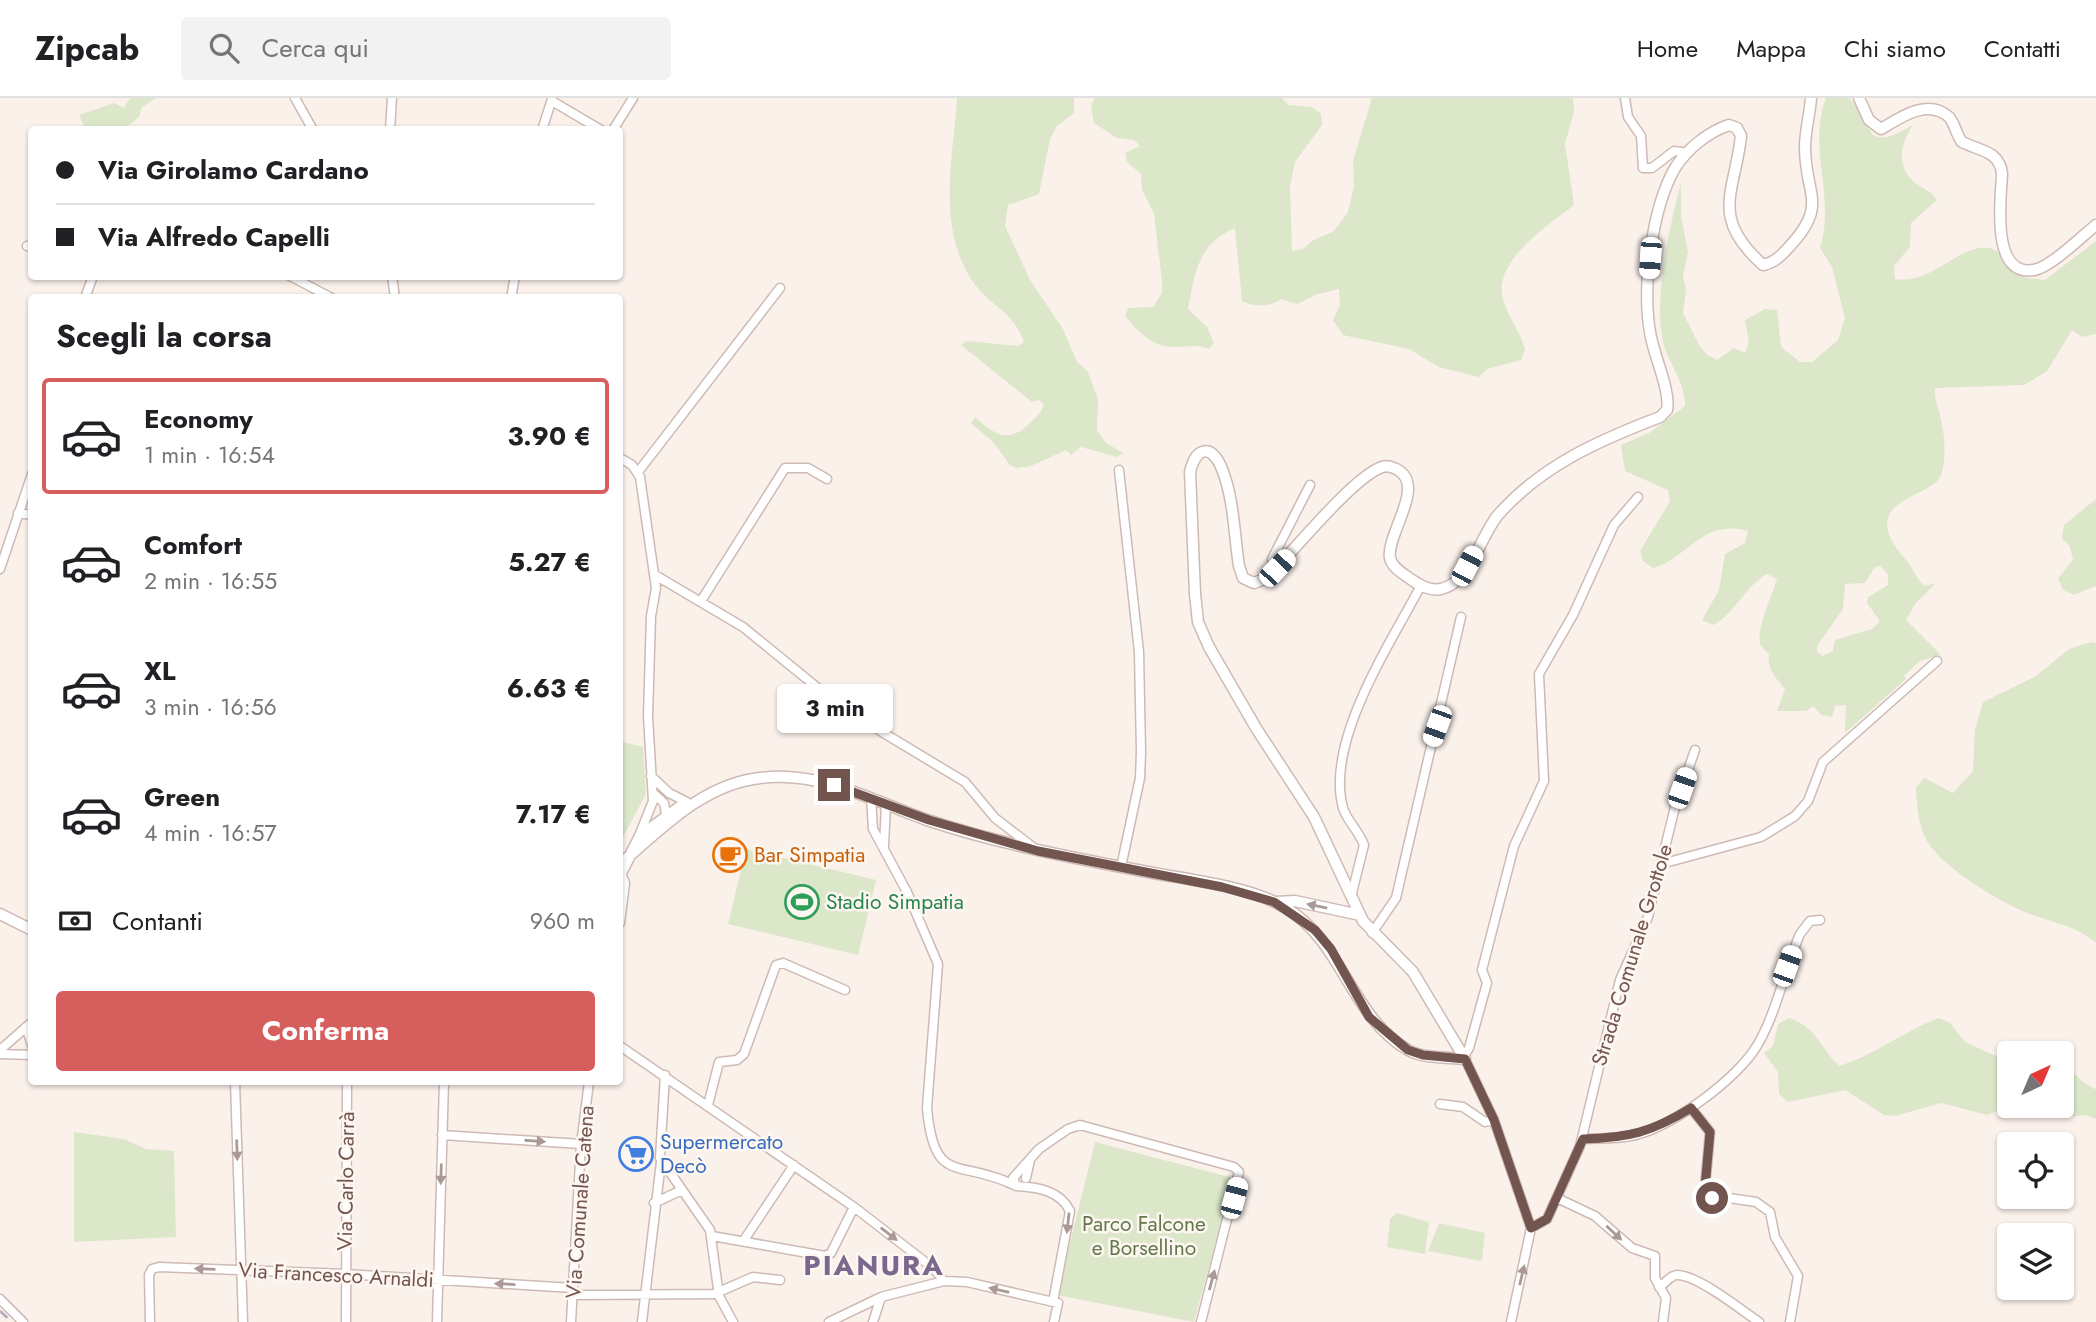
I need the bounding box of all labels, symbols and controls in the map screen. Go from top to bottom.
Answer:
search box [181,17,671,80]
text: Zipcab [35,25,139,72]
icon: search [205,29,243,67]
text: Cerca qui [261,29,369,67]
text: Home [1637,31,1698,66]
text: Mappa [1736,31,1806,66]
text: Chi siamo [1844,31,1946,66]
text: Contatti [1984,31,2061,66]
text: Via Girolamo Cardano [98,151,369,189]
text: Via Alfredo Capelli [98,218,330,256]
car [1639,236,1662,280]
text: Scegli la corsa [56,313,272,359]
text: Economy [144,400,253,438]
icon: car [60,405,123,468]
text: 3.90 € [507,417,591,455]
text: 1 min · 16:54 [144,438,275,472]
text: Comfort [144,526,242,564]
icon: car [60,531,123,594]
text: 5.27 € [508,543,591,581]
car [1448,543,1487,589]
car [1255,545,1300,591]
text: 2 min · 16:55 [144,564,277,598]
text: XL [144,652,176,690]
icon: car [60,657,123,720]
text: 6.63 € [507,669,591,707]
callout: 3 min [776,684,892,732]
text: 3 min · 16:56 [144,690,277,724]
text: 3 min [805,691,865,725]
car [1420,703,1455,749]
car [1666,765,1699,811]
route end [818,769,850,801]
text: Green [144,778,220,816]
icon: car [60,783,123,846]
text: 7.17 € [516,795,591,833]
text: 4 min · 16:57 [144,816,277,850]
cafe icon: Bar Simpatia [711,836,749,874]
place label: Bar Simpatia [754,840,865,870]
street label: Strada Comunale Grottole [1584,840,1680,1070]
sports icon: Stadio Simpatia [783,883,821,921]
place label: Stadio Simpatia [826,887,964,917]
one-way arrow [1306,900,1328,911]
icon: cash [56,902,94,940]
text: Contanti [112,902,203,940]
text: 960 m [530,904,595,938]
car [1770,943,1805,989]
button: Conferma [56,991,595,1071]
north arrow [1997,1041,2074,1118]
map controls [1997,1041,2074,1300]
street label: Via Comunale Catena [558,1104,602,1300]
street label: Via Carlo Carrà [330,1111,362,1251]
place label: Supermercato Decò [660,1127,783,1181]
button: locate [1997,1132,2074,1209]
supermarket icon: Supermercato Decò [617,1135,655,1173]
one-way arrow [524,1136,546,1147]
one-way arrow [232,1139,243,1161]
one-way arrow [435,1163,446,1185]
car [1219,1175,1250,1221]
route start [1696,1182,1728,1214]
park label: Parco Falcone e Borsellino [1082,1209,1206,1263]
one-way arrow [1063,1212,1074,1234]
button: layers [1997,1223,2074,1300]
one-way arrow [1606,1225,1623,1242]
one-way arrow [880,1227,898,1241]
district label: PIANURA [803,1245,945,1286]
street label: Via Francesco Arnaldi [237,1255,435,1295]
one-way arrow [193,1263,215,1274]
one-way arrow [1516,1264,1527,1286]
one-way arrow [1207,1269,1218,1291]
one-way arrow [494,1278,516,1289]
one-way arrow [988,1284,1010,1295]

